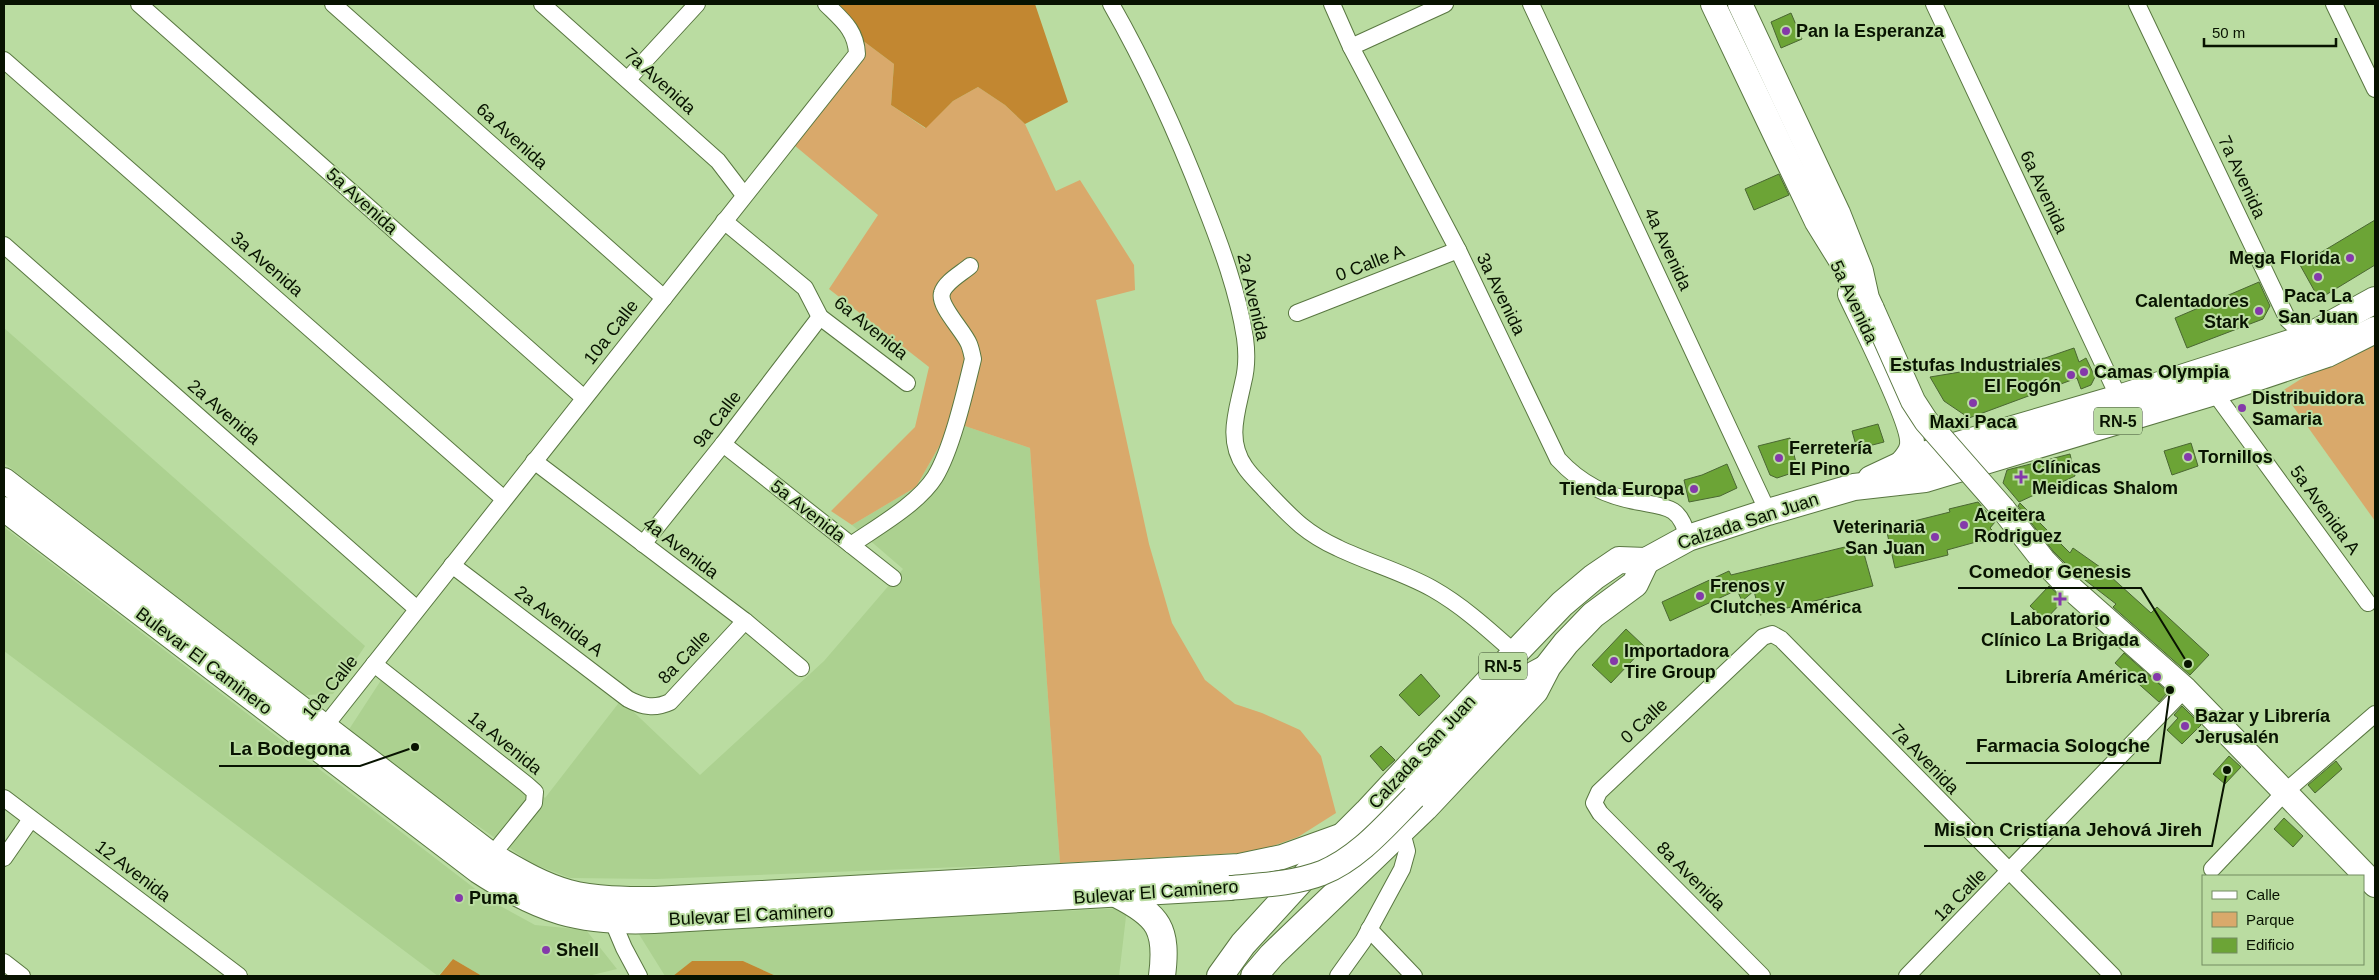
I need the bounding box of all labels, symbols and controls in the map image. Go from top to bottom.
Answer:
scale bar [2204,15,2336,47]
place label: Pan la Esperanza [1796,21,1945,41]
text: 50 m [2212,24,2245,41]
marker: Pan la Esperanza [1780,25,1792,37]
street label: 7a Avenida [620,44,700,119]
street label: 6a Avenida [472,99,552,174]
street label: 7a Avenida [2214,133,2270,222]
street label: 6a Avenida [2016,148,2072,237]
street label: 5a Avenida [322,164,402,239]
street label: 4a Avenida [1640,205,1696,294]
street label: 3a Avenida [227,227,308,301]
street label: 0 Calle A [1333,241,1407,285]
place label: Mega Florida [2229,248,2341,268]
street label: 3a Avenida [1473,250,1530,339]
street label: 2a Avenida [1233,252,1273,343]
marker: Mega Florida [2344,252,2356,264]
street label: 5a Avenida [1826,258,1882,347]
marker: Paca La San Juan [2312,271,2324,283]
place label: Paca La San Juan [2278,286,2358,327]
place label: Calentadores Stark [2135,291,2250,332]
street label: 6a Avenida [830,292,913,364]
street label: 10a Calle [580,296,642,368]
marker: Calentadores Stark [2253,305,2265,317]
place label: Estufas Industriales El Fogón [1890,355,2061,396]
place label: Camas Olympia [2094,362,2230,382]
marker: Camas Olympia [2078,366,2090,378]
marker: Estufas Industriales El Fogón [2065,369,2077,381]
street label: 2a Avenida [184,375,265,449]
street label: 9a Calle [689,387,745,451]
place label: Distribuidora Samaria [2252,388,2365,429]
marker: Maxi Paca [1967,397,1979,409]
marker: Distribuidora Samaria [2236,402,2248,414]
road number: RN-5 [2094,408,2142,434]
place label: Maxi Paca [1929,412,2018,432]
place label: Ferretería El Pino [1789,438,1873,479]
place label: Tornillos [2198,447,2273,467]
marker: Tornillos [2182,451,2194,463]
marker: Ferretería El Pino [1773,452,1785,464]
place label: Clínicas Meidicas Shalom [2032,457,2178,498]
street label: 5a Avenida A [2286,462,2364,558]
marker: Clínicas Meidicas Shalom [2014,470,2028,484]
street label: 5a Avenida [767,476,850,547]
place label: Tienda Europa [1559,479,1685,499]
marker: Tienda Europa [1688,483,1700,495]
street label: Calzada San Juan [1675,489,1821,553]
place label: Aceitera Rodriguez [1974,505,2062,546]
street label: 4a Avenida [640,513,723,583]
place label: Veterinaria San Juan [1833,517,1926,558]
marker: Aceitera Rodriguez [1958,519,1970,531]
marker: Veterinaria San Juan [1929,531,1941,543]
callout: Comedor Genesis [1958,554,2141,588]
text: Comedor Genesis [1969,561,2131,582]
place label: Frenos y Clutches América [1710,576,1862,617]
street label: 2a Avenida A [511,581,607,661]
marker: Frenos y Clutches América [1694,590,1706,602]
marker: Laboratorio Clínico La Brigada [2053,592,2067,606]
street label: Bulevar El Caminero [132,603,276,719]
place label: Laboratorio Clínico La Brigada [1981,609,2140,650]
street label: 8a Calle [654,626,714,688]
place label: Importadora Tire Group [1624,641,1730,682]
street label: 10a Calle [298,651,362,723]
road number: RN-5 [1479,652,1527,679]
marker: Importadora Tire Group [1608,655,1620,667]
place label: Librería América [2006,667,2148,687]
marker: Librería América [2151,671,2163,683]
street label: Calzada San Juan [1365,691,1479,813]
street label: 0 Calle [1617,695,1671,747]
place label: Bazar y Librería Jerusalén [2195,706,2331,747]
street label: 1a Avenida [464,707,547,779]
street label: 7a Avenida [1887,720,1964,799]
marker: Bazar y Librería Jerusalén [2179,720,2191,732]
callout: Farmacia Sologche [1966,729,2160,763]
callout: La Bodegona [219,732,360,766]
text: Farmacia Sologche [1976,735,2150,756]
text: La Bodegona [230,738,351,759]
callout: Mision Cristiana Jehová Jireh [1924,812,2212,846]
text: Mision Cristiana Jehová Jireh [1934,819,2202,840]
street label: 12 Avenida [92,836,175,906]
street label: 8a Avenida [1653,838,1730,915]
street label: 1a Calle [1930,865,1990,925]
legend [2202,875,2364,965]
street label: Bulevar El Caminero [1073,876,1239,908]
text: Calle [2246,886,2280,903]
place label: Puma [469,888,519,908]
marker: Puma [453,892,465,904]
street label: Bulevar El Caminero [668,901,834,929]
text: Parque [2246,911,2294,928]
text: Edificio [2246,936,2294,953]
place label: Shell [556,940,599,960]
marker: Shell [540,944,552,956]

